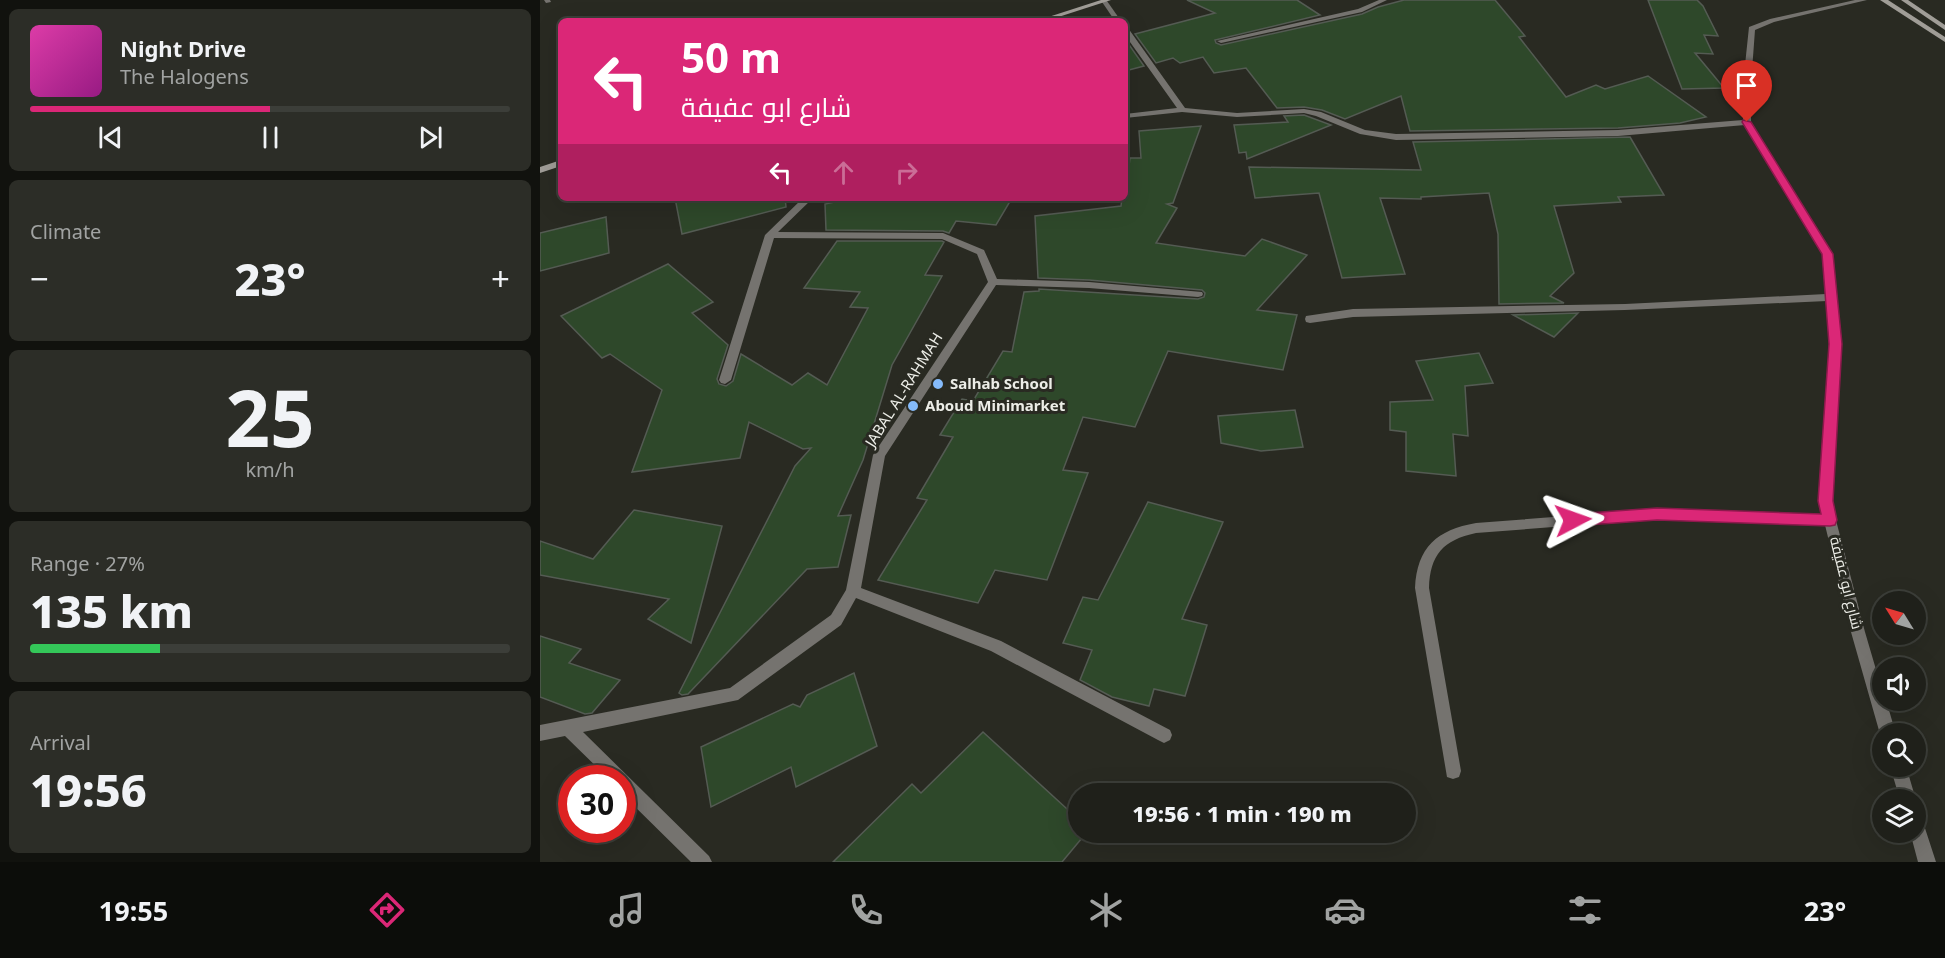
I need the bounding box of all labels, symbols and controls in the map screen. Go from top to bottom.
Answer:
text: 50 m [681,28,781,85]
text: Night Drive [120,33,246,63]
icon: left [582,42,660,120]
pin [1721,60,1772,122]
text: The Halogens [120,63,249,90]
icon: arrive [1730,69,1763,102]
text: شارع ابو عفيفة [681,88,851,125]
icon: previous [94,121,127,154]
icon: pause [254,121,287,154]
icon: next [414,121,447,154]
icon: left [764,156,797,189]
icon: ahead [827,156,860,189]
icon: right [890,156,923,189]
text: Climate [30,218,101,245]
text: 23° [234,248,306,309]
text: − [30,256,49,301]
text: + [491,256,510,301]
street label: JABAL AL-RAHMAH [859,328,946,452]
text: 25 [225,364,315,470]
place label: Salhab School [950,373,1053,393]
marker: Salhab School [931,377,945,391]
place label: Aboud Minimarket [925,395,1066,415]
marker: Aboud Minimarket [906,399,920,413]
text: km/h [245,456,295,483]
position arrow [1541,488,1605,552]
street label: شارع ابو عفيفة [1824,534,1868,632]
text: Range · 27% [30,550,145,577]
text: 135 km [30,580,193,641]
north arrow [1872,591,1926,645]
map controls [1872,591,1926,843]
button: sound [1872,657,1926,711]
button: search [1872,723,1926,777]
text: Arrival [30,729,91,756]
text: 19:56 [30,759,147,820]
speed limit sign: 30 [558,765,636,843]
button: layers [1872,789,1926,843]
text: 19:56 · 1 min · 190 m [1132,798,1352,828]
icon: directions [366,889,408,931]
icon: music [606,889,648,931]
icon: phone [845,889,887,931]
icon: climate [1085,889,1127,931]
icon: car [1324,889,1366,931]
icon: filters [1564,889,1606,931]
text: 19:55 [99,892,168,929]
text: 23° [1804,892,1846,929]

